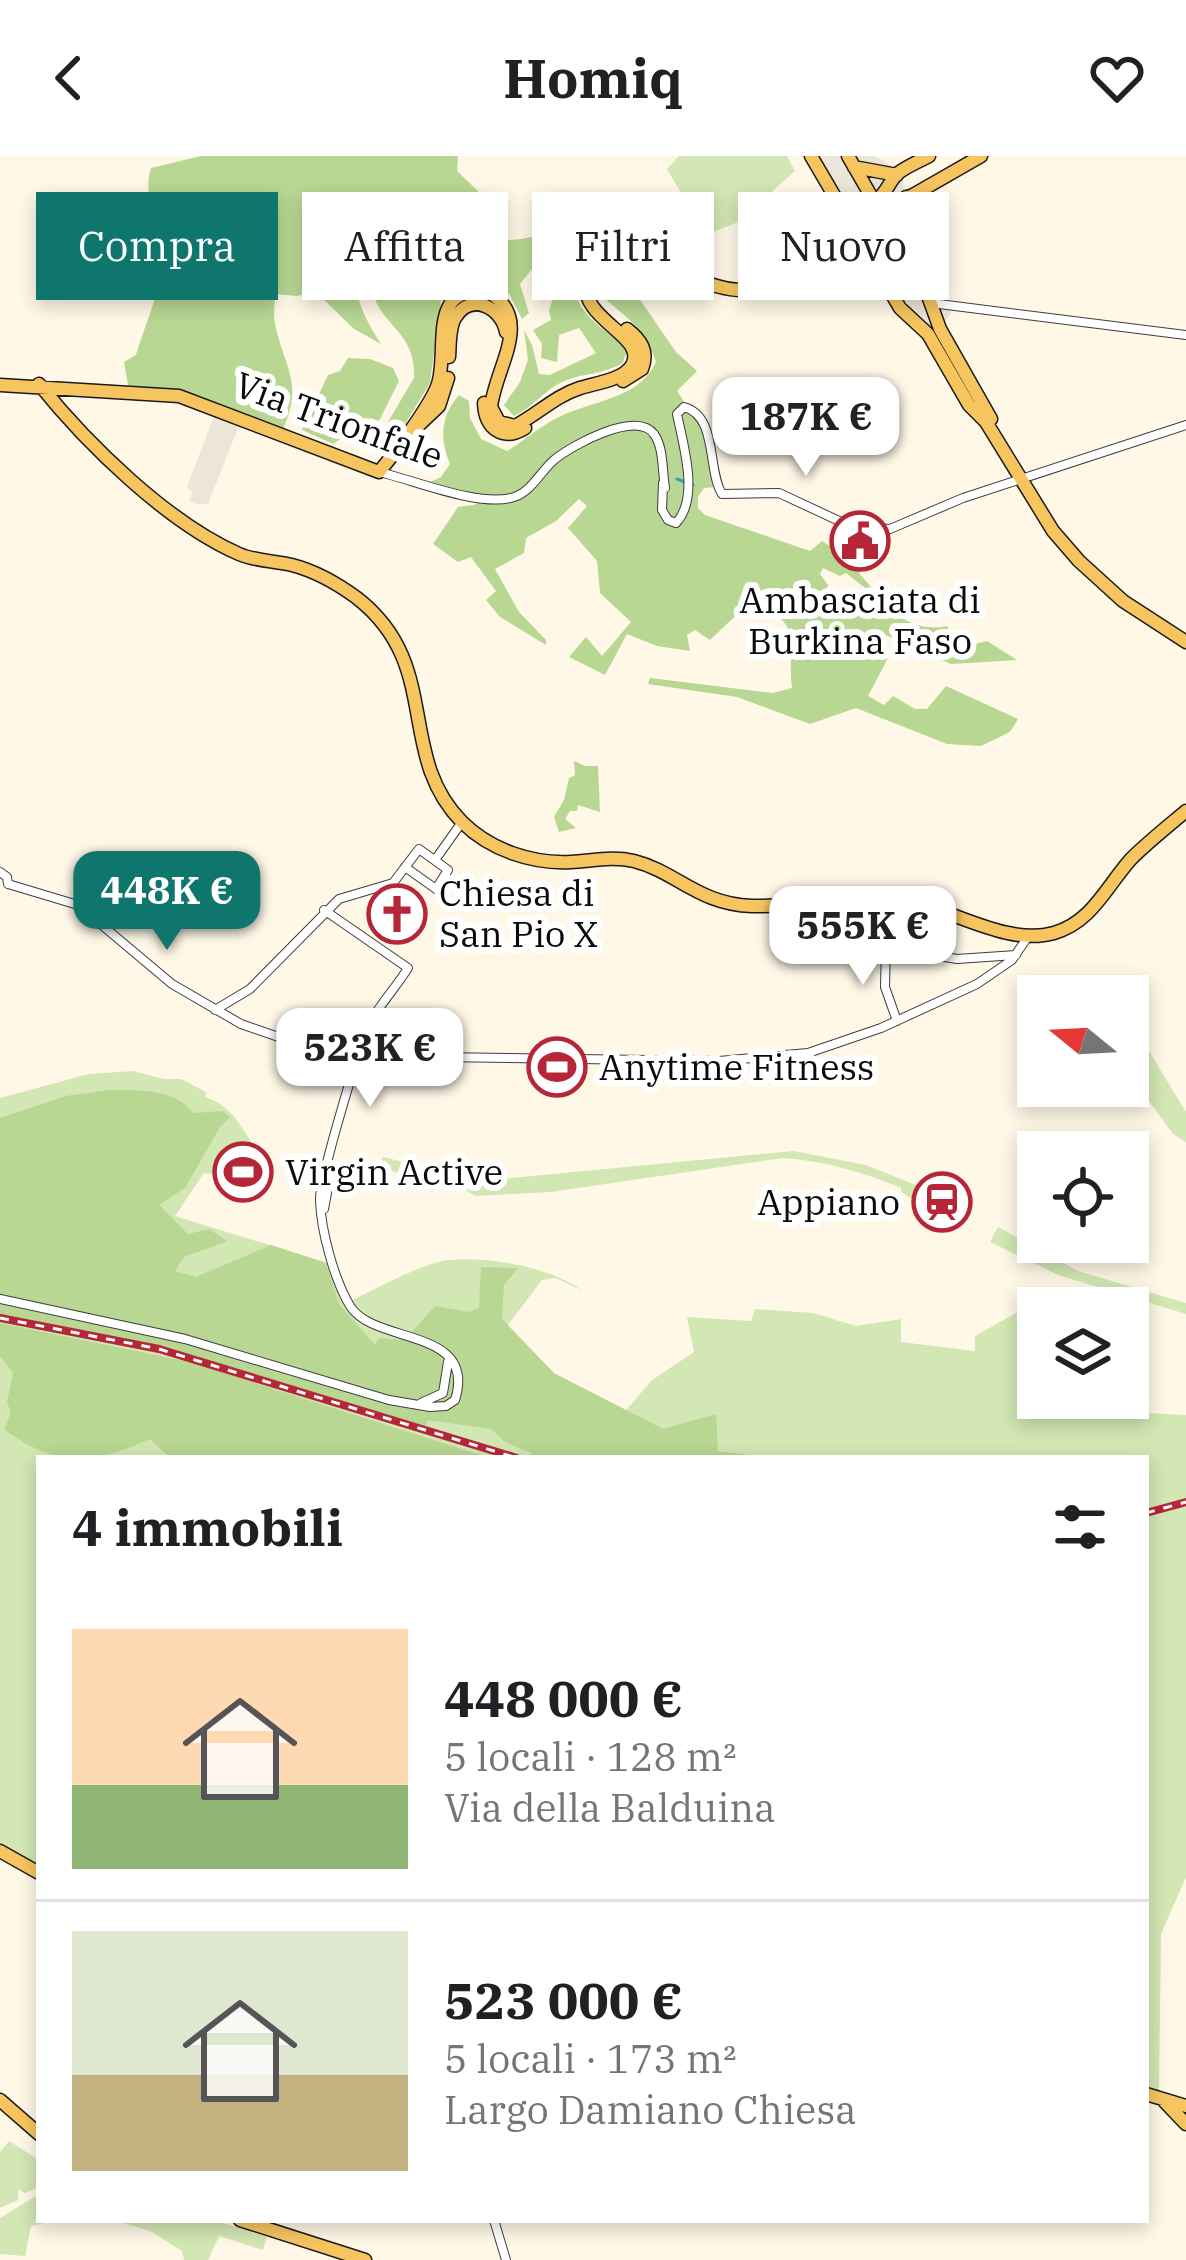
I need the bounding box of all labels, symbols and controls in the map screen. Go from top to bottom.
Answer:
text: Homiq [503,43,683,113]
icon: back [36,45,102,111]
icon: heart [1084,45,1150,111]
chip: Compra [36,192,278,300]
chip: Affitta [302,192,508,300]
chip: Filtri [532,192,714,300]
chip: Nuovo [738,192,949,300]
street label: Via Trionfale [229,360,450,479]
pin: 187K € [708,377,904,479]
text: 187K € [739,390,873,441]
public building icon: Ambasciata di Burkina Faso [829,510,891,572]
place label: Ambasciata di Burkina Faso [739,576,981,664]
pin: 448K € [69,851,265,953]
text: 448K € [100,864,234,915]
place label: Chiesa di San Pio X [439,869,598,957]
church icon: Chiesa di San Pio X [366,883,428,945]
pin: 555K € [765,886,961,988]
text: 555K € [796,899,930,950]
north arrow [1017,975,1149,1107]
map controls [1017,975,1149,1419]
pin: 523K € [272,1008,468,1110]
text: 523K € [303,1021,437,1072]
sports icon: Anytime Fitness [526,1036,588,1098]
place label: Anytime Fitness [599,1043,874,1090]
button: locate [1017,1131,1149,1263]
sports icon: Virgin Active [212,1141,274,1203]
place label: Virgin Active [285,1148,503,1195]
station icon: Appiano [911,1171,973,1233]
place label: Appiano [757,1178,900,1225]
button: layers [1017,1287,1149,1419]
text: 4 immobili [72,1494,343,1560]
icon: filters [1047,1494,1113,1560]
text: 448 000 € [444,1665,683,1731]
icon: home [168,1677,312,1821]
text: 5 locali · 128 m² [444,1731,736,1782]
text: Via della Balduina [444,1782,776,1833]
text: 523 000 € [444,1967,683,2033]
icon: home [168,1979,312,2123]
text: 5 locali · 173 m² [444,2033,736,2084]
text: Largo Damiano Chiesa [444,2084,856,2135]

